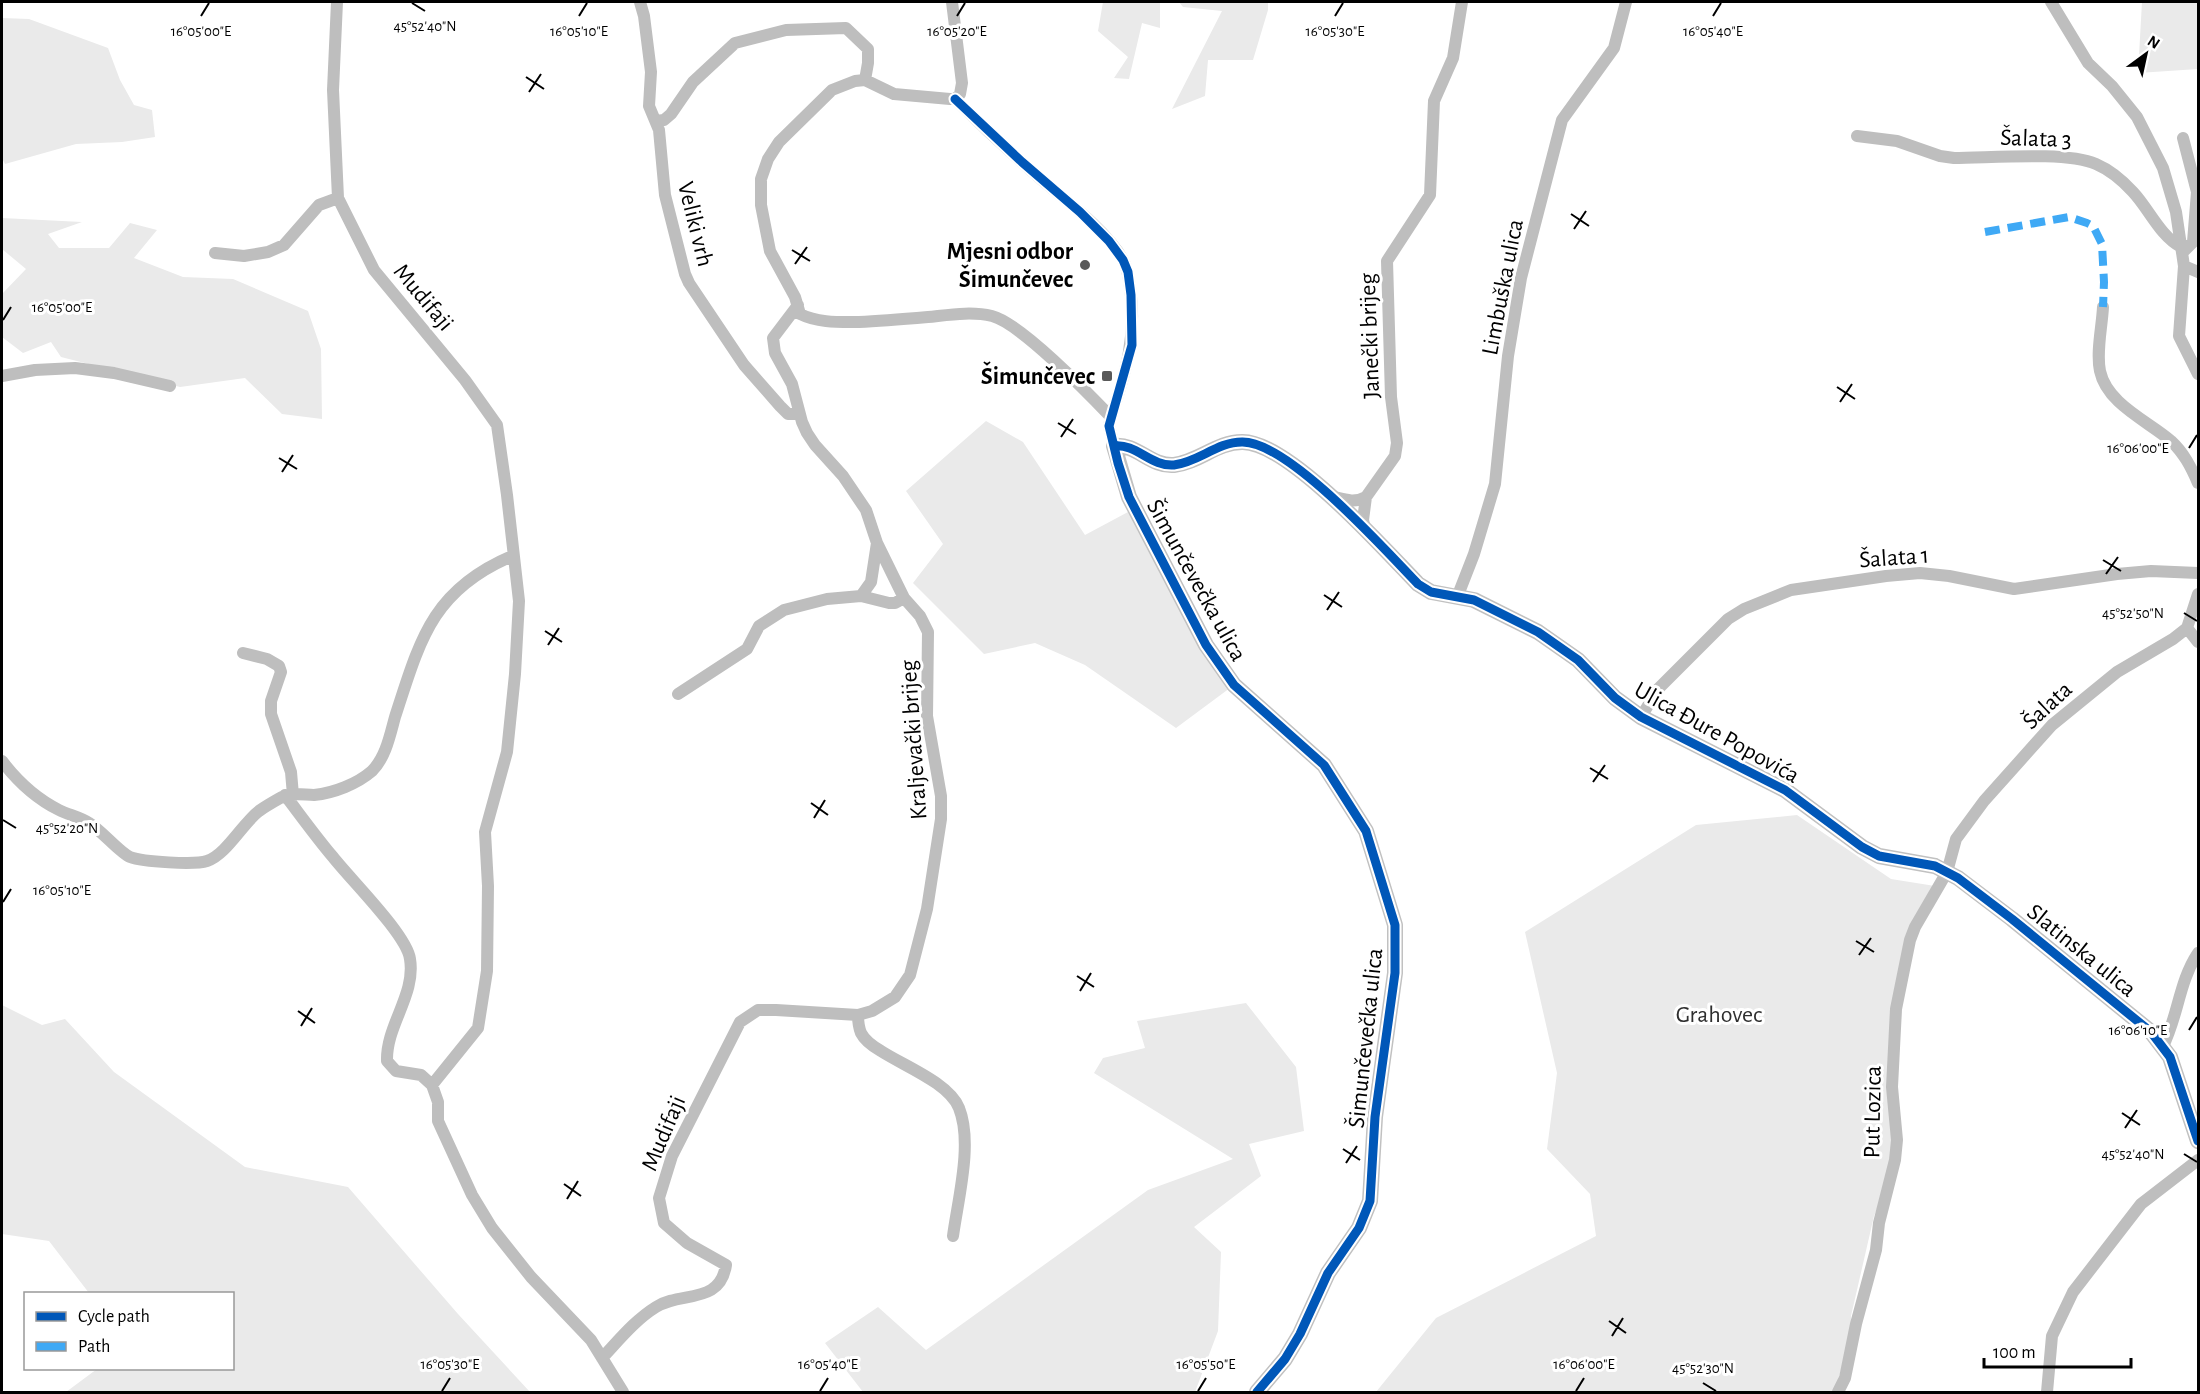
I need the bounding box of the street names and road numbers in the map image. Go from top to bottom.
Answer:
street label: Šalata 3 [2000,125,2072,152]
street label: Veliki vrh [673,179,717,269]
street label: Limbuška ulica [1478,217,1528,357]
street label: Mudifaji [389,260,458,336]
street label: Janečki brijeg [1356,272,1384,399]
street label: Šimunčevečka ulica [1142,495,1251,665]
street label: Šalata 1 [1858,543,1930,572]
street label: Kraljevački brijeg [896,659,932,821]
street label: Šalata [2018,677,2077,734]
street label: Ulica Đure Popovića [1630,678,1803,788]
street label: Slatinska ulica [2022,900,2140,1002]
street label: Šimunčevečka ulica [1344,947,1387,1129]
street label: Put Lozica [1860,1065,1886,1159]
street label: Mudifaji [637,1092,690,1175]

